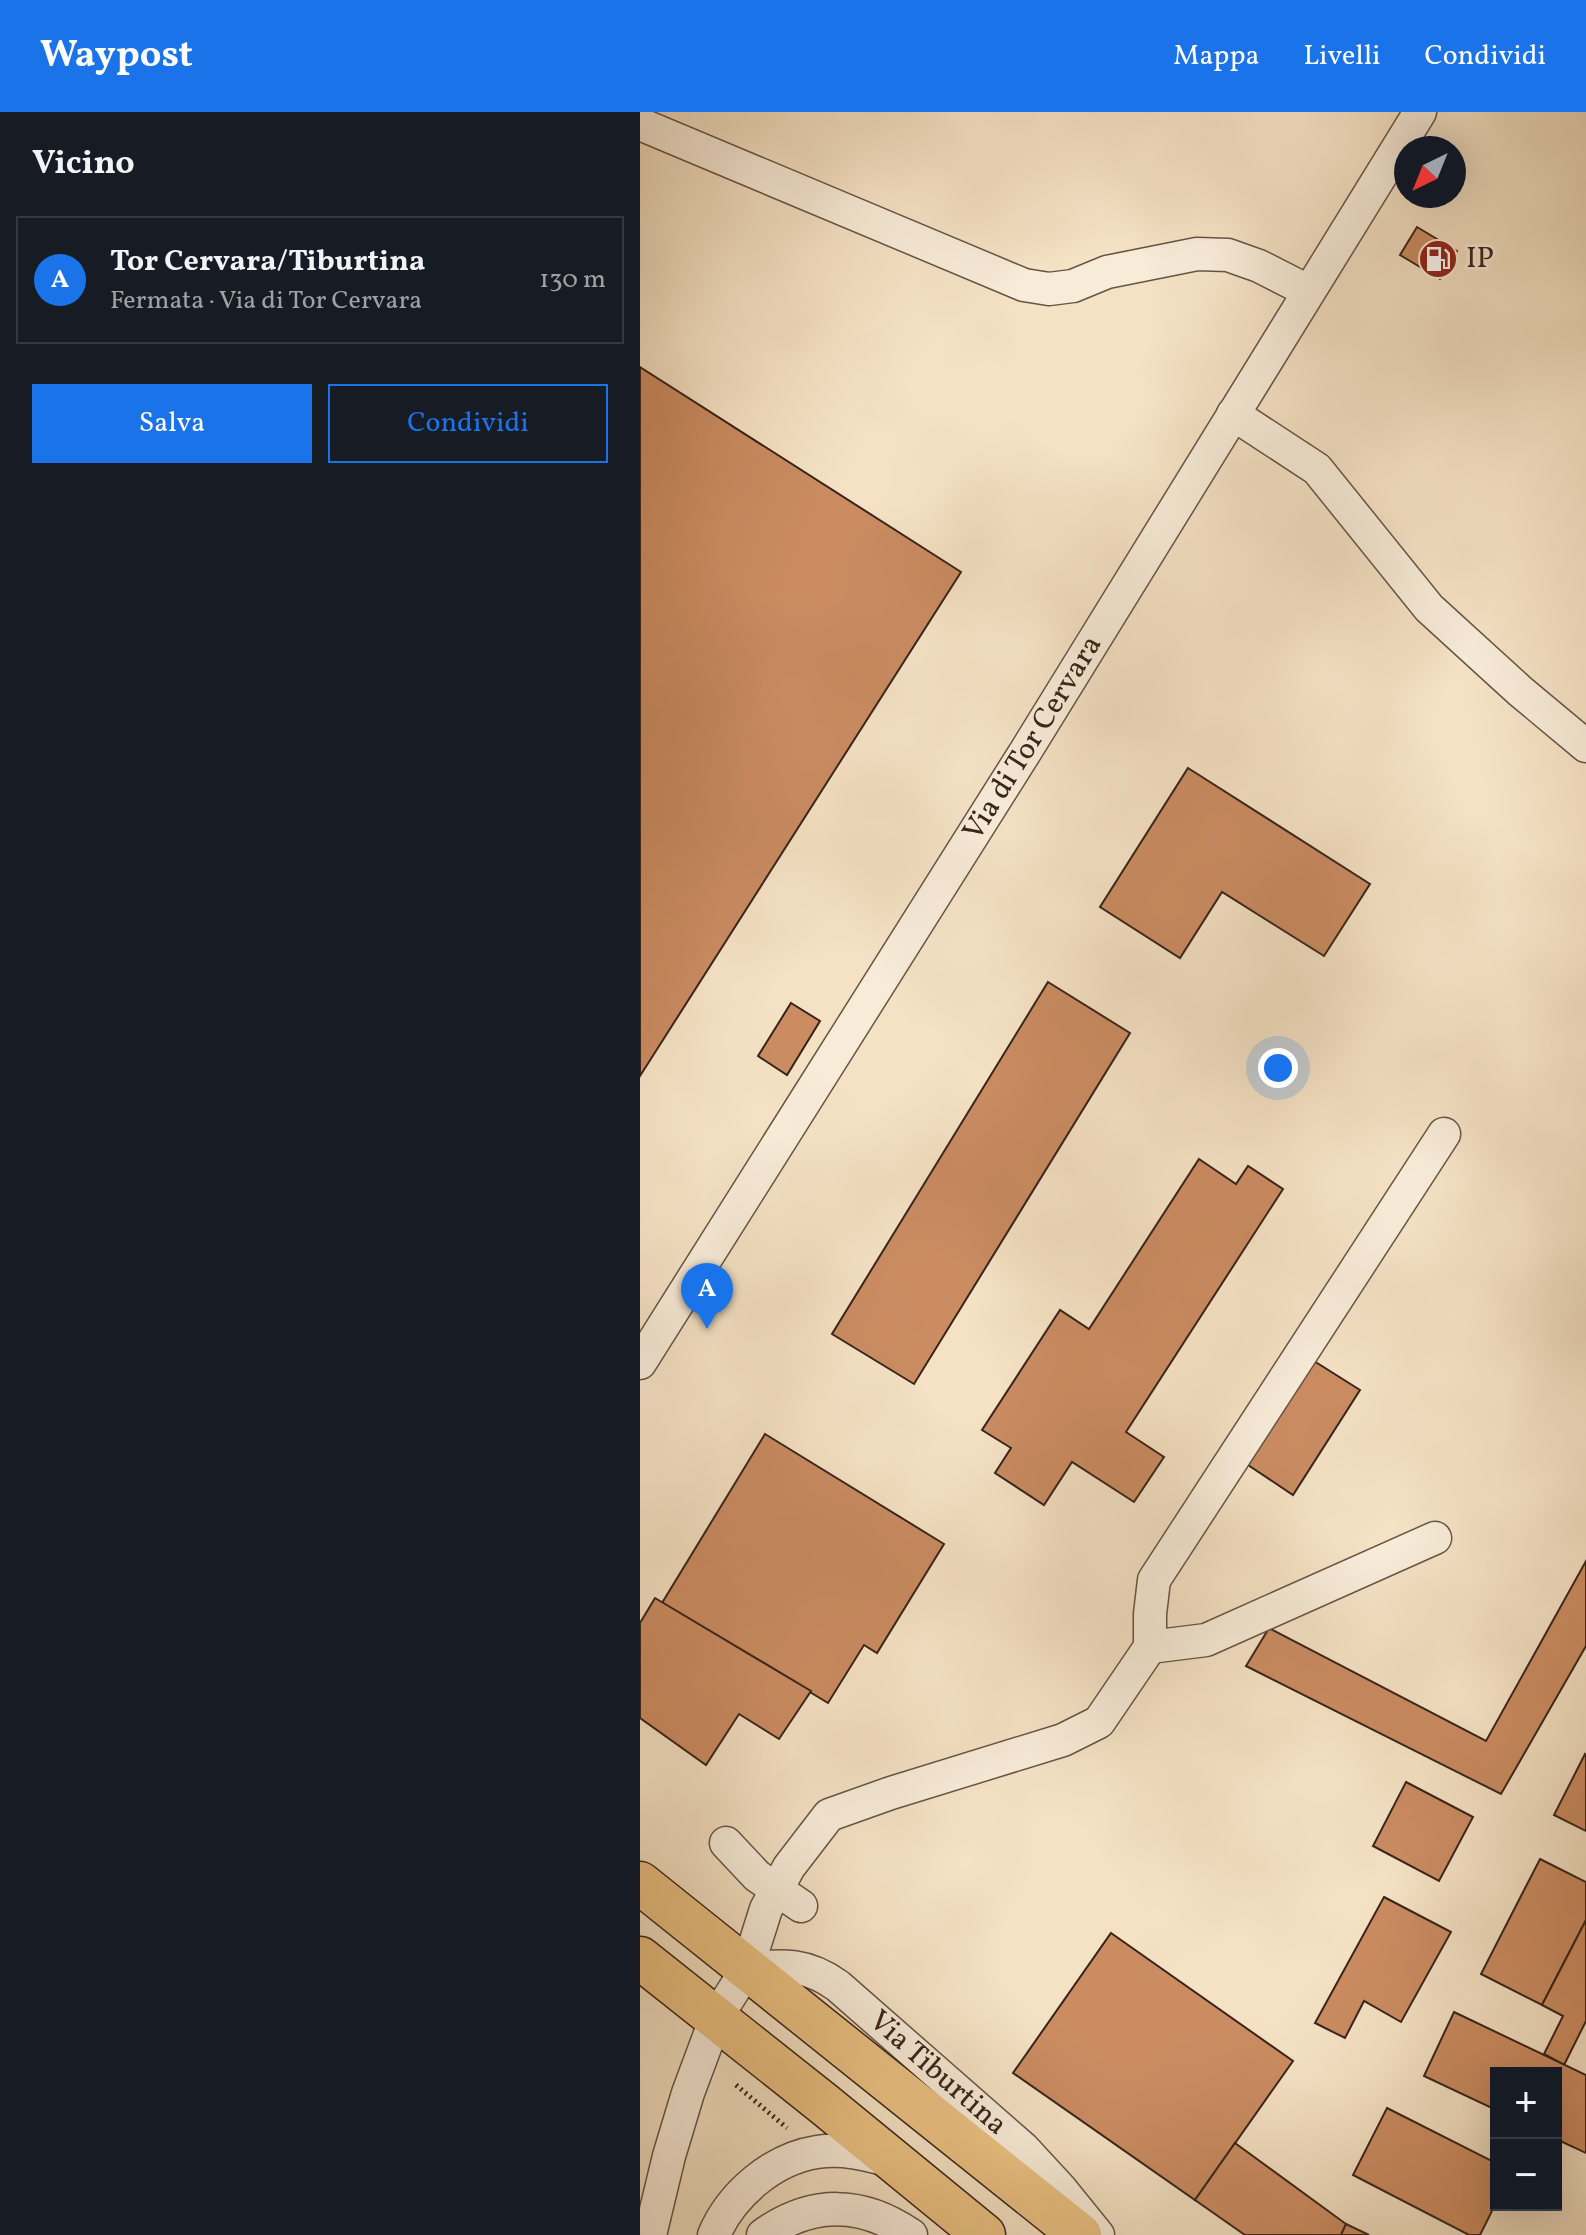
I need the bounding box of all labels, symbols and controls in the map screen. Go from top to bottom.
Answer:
text: Waypost [40,30,193,83]
text: Mappa [1173,37,1259,76]
text: Livelli [1303,37,1380,76]
text: Condividi [1424,37,1546,76]
north arrow [1394,136,1466,208]
text: Vicino [32,141,135,188]
fuel station icon: IP [1417,238,1459,280]
place label: IP [1466,238,1494,280]
text: Tor Cervara/Tiburtina [110,241,425,283]
text: A [51,262,69,298]
text: 130 m [539,262,606,298]
text: Fermata · Via di Tor Cervara [110,283,422,319]
button: Salva [32,384,312,463]
button: Condividi [328,384,608,463]
street label: Via di Tor Cervara [953,628,1113,849]
your location [1258,1048,1298,1088]
pin: A [681,1263,733,1329]
street label: Via Tiburtina [859,2001,1016,2146]
map controls [1490,2067,1562,2211]
button: + [1490,2067,1562,2139]
button: − [1490,2139,1562,2211]

